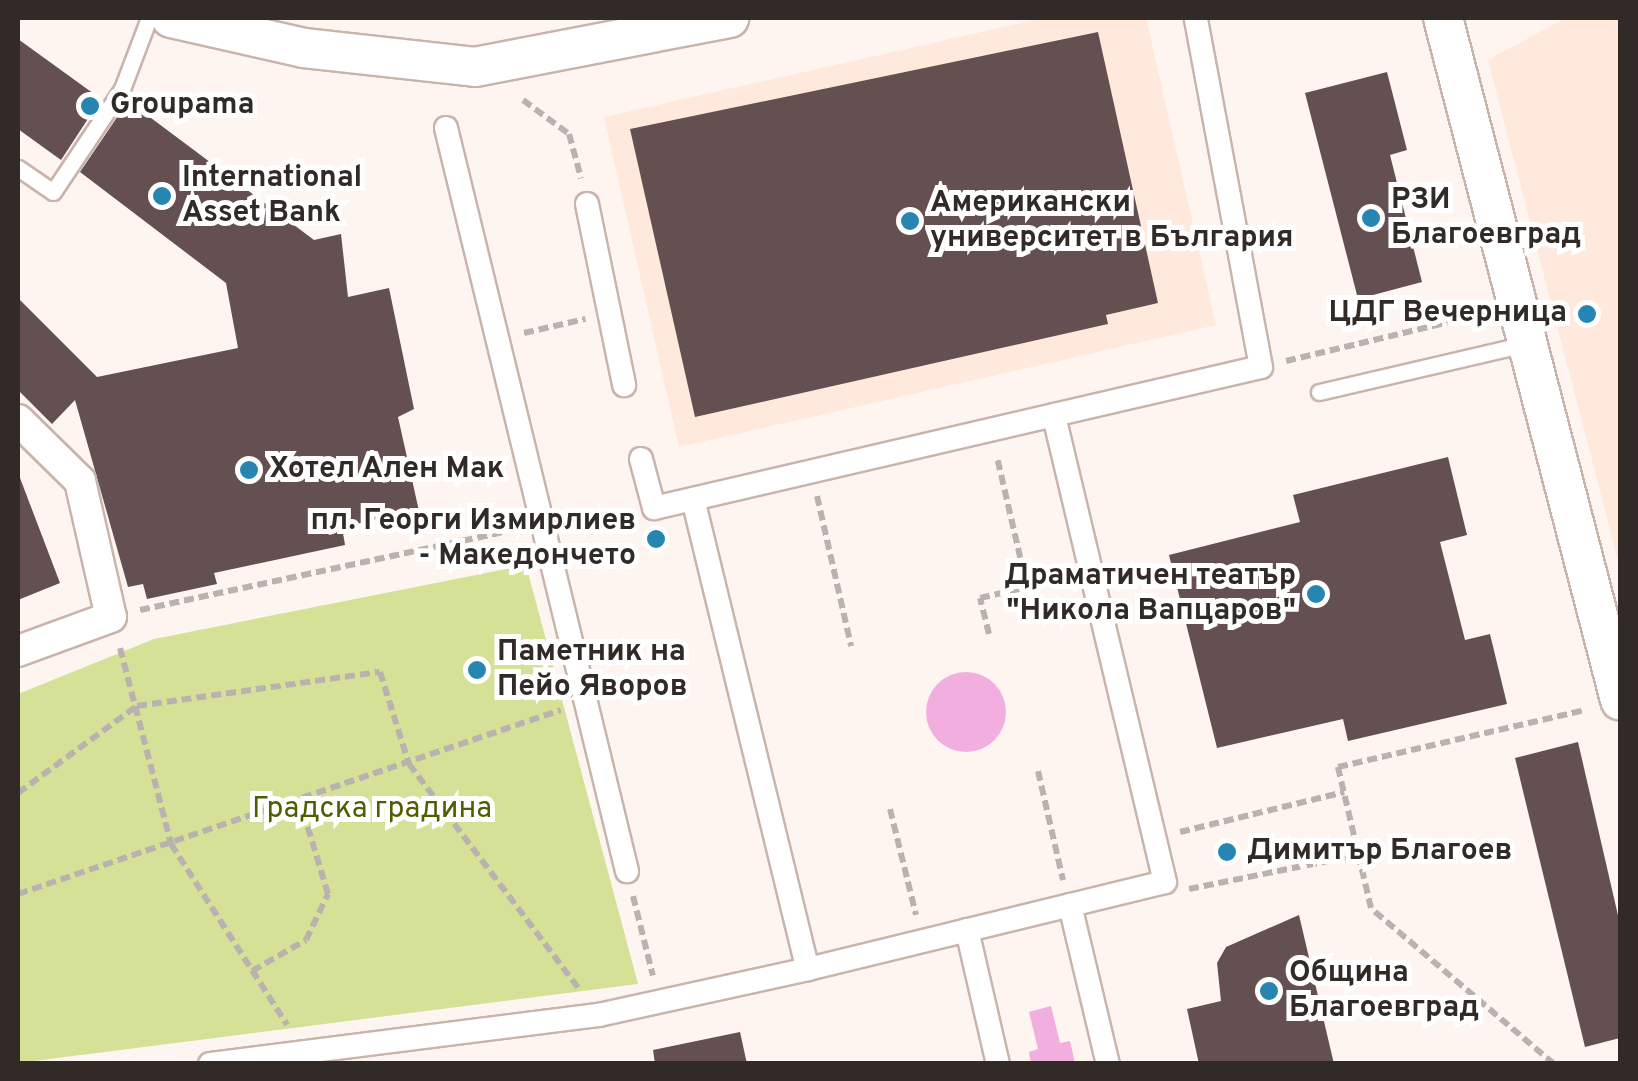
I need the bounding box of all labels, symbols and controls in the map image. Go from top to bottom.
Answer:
place label: Groupama [110,88,254,124]
marker: Groupama [79,95,101,117]
place label: International Asset Bank [182,161,362,232]
place label: РЗИ Благоевград [1391,183,1581,254]
marker: International Asset Bank [151,185,173,207]
place label: Американски университет в България [930,186,1294,256]
marker: РЗИ Благоевград [1360,207,1382,229]
marker: Американски университет в България [899,210,921,232]
place label: ЦДГ Вечерница [1329,296,1567,332]
marker: ЦДГ Вечерница [1576,303,1598,325]
place label: Хотел Ален Мак [269,452,506,488]
marker: Хотел Ален Мак [238,459,260,481]
place label: пл. Георги Измирлиев - Македончето [311,504,636,574]
marker: пл. Георги Измирлиев - Македончето [645,528,667,550]
place label: Драматичен театър "Никола Вапцаров" [1004,559,1296,630]
marker: Драматичен театър "Никола Вапцаров" [1305,583,1327,605]
place label: Паметник на Пейо Яворов [497,635,688,706]
marker: Паметник на Пейо Яворов [466,659,488,681]
park label: Градска градина [252,792,492,828]
place label: Димитър Благоев [1247,834,1512,870]
marker: Димитър Благоев [1216,841,1238,863]
place label: Община Благоевград [1289,956,1479,1026]
marker: Община Благоевград [1258,980,1280,1002]

